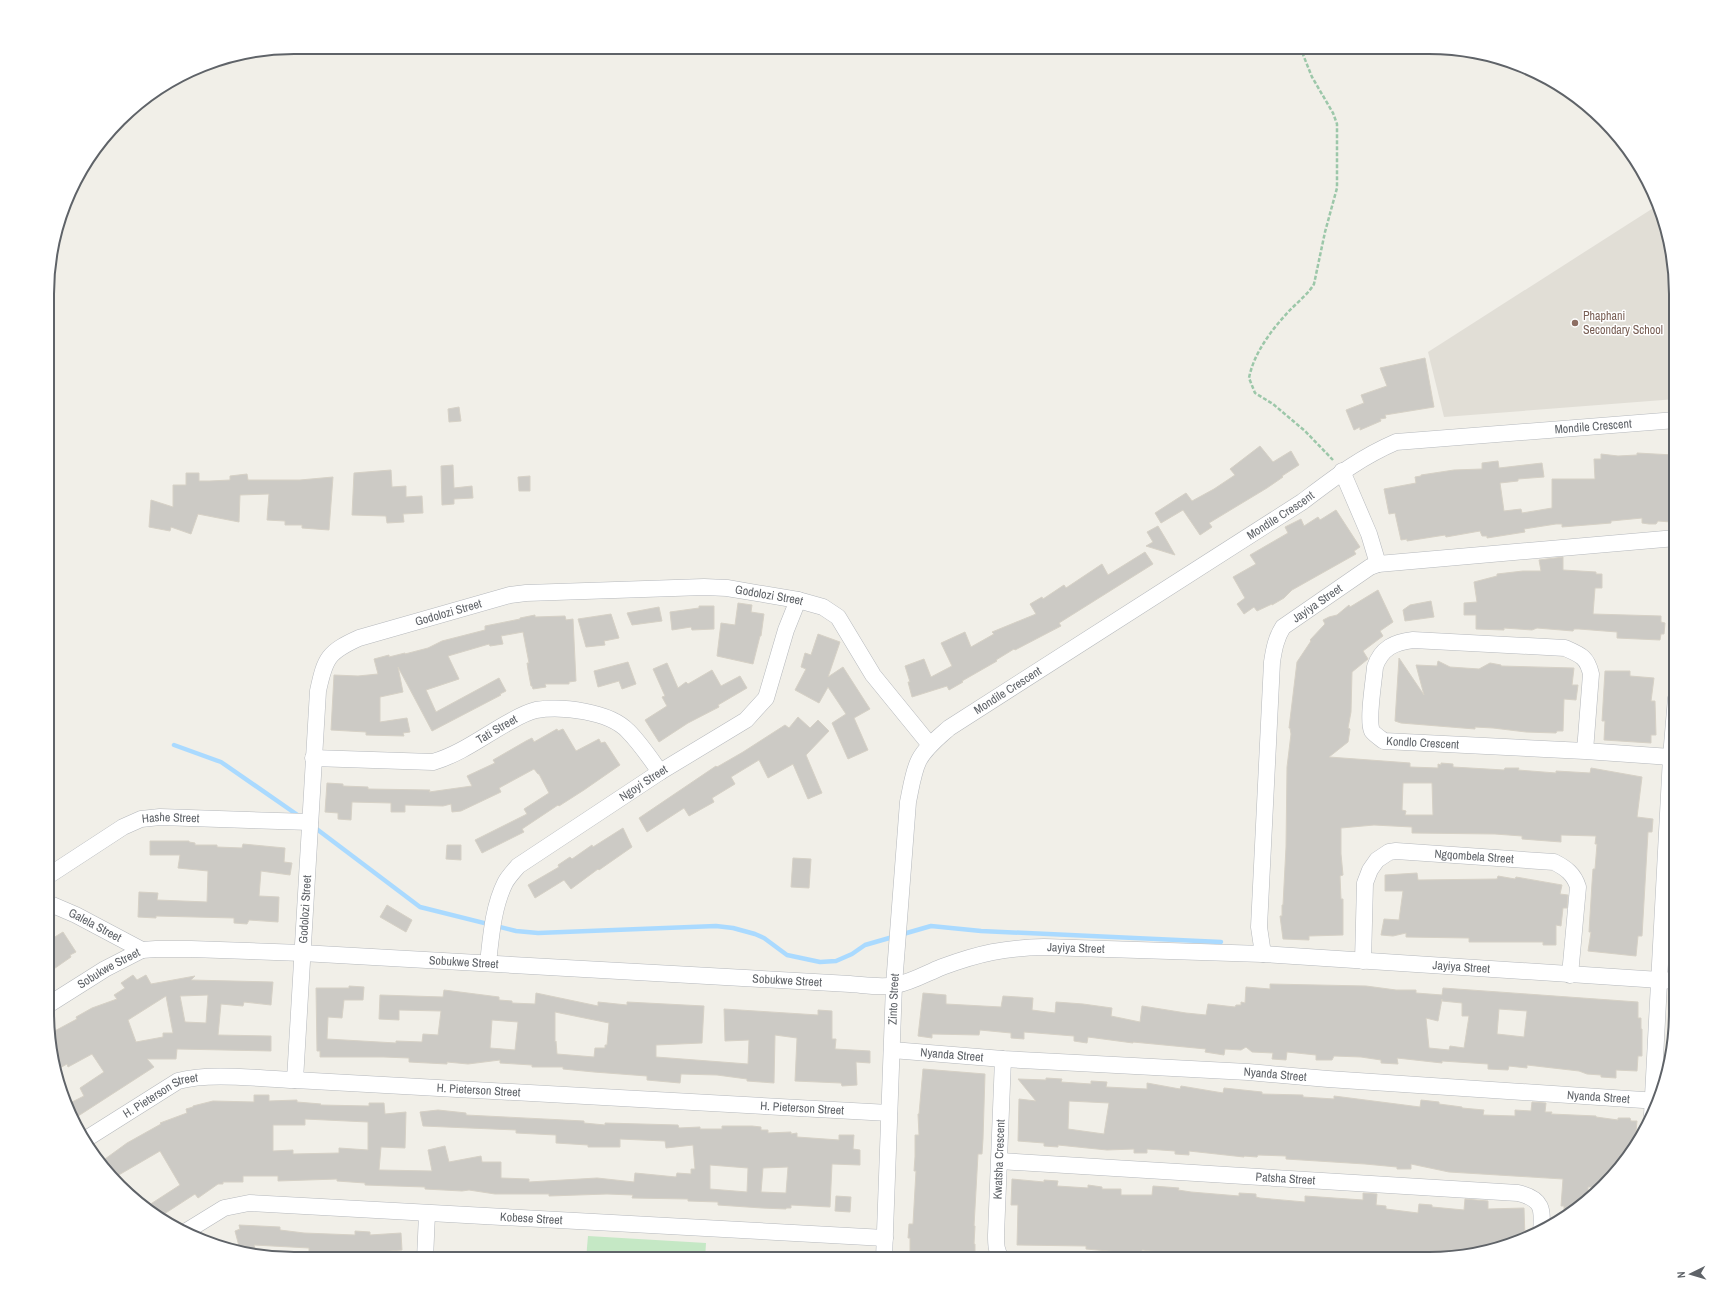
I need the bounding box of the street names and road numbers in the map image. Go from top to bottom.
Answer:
street label: Mondile Crescent [1554,415,1632,438]
street label: Mondile Crescent [1244,487,1318,543]
street label: Jayiya Street [1289,580,1346,626]
street label: Godolozi Street [734,582,805,609]
street label: Godolozi Street [413,595,484,630]
street label: Mondile Crescent [971,663,1045,718]
street label: Tati Street [473,711,520,748]
street label: Kondlo Crescent [1386,733,1460,753]
street label: Ngoyi Street [616,761,671,805]
street label: Hashe Street [141,809,200,827]
street label: Ngqombela Street [1434,846,1515,867]
street label: Godolozi Street [295,874,315,944]
street label: Galela Street [66,905,124,946]
street label: Jayiya Street [1047,939,1105,957]
street label: Sobukwe Street [74,944,143,992]
street label: Sobukwe Street [428,952,499,972]
street label: Jayiya Street [1432,957,1491,977]
street label: Sobukwe Street [752,970,823,990]
street label: Zinto Street [885,973,903,1025]
street label: Nyanda Street [920,1044,984,1065]
street label: Nyanda Street [1243,1064,1308,1085]
street label: H. Pieterson Street [120,1070,199,1122]
street label: H. Pieterson Street [436,1080,521,1101]
street label: Nyanda Street [1566,1087,1631,1107]
street label: H. Pieterson Street [760,1098,845,1118]
street label: Kwatsha Crescent [989,1119,1009,1200]
street label: Patsha Street [1255,1169,1316,1188]
street label: Kobese Street [500,1209,563,1228]

